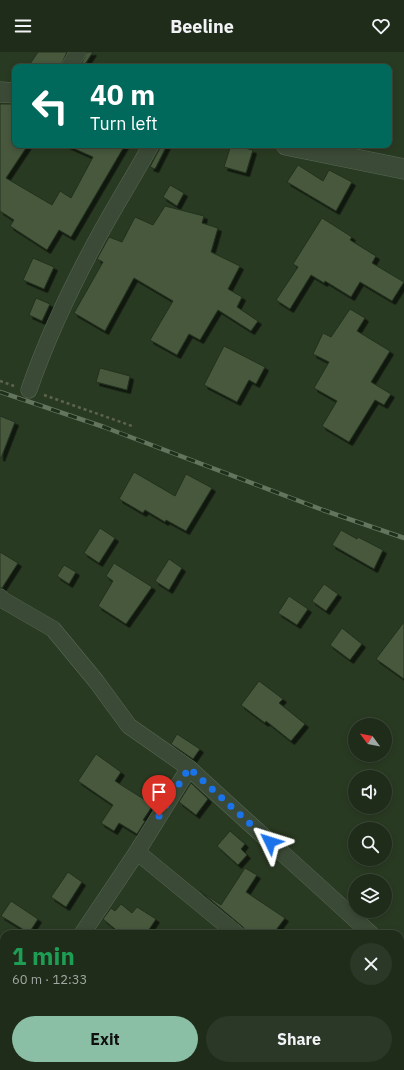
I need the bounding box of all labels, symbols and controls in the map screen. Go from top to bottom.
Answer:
icon: menu [12,15,34,37]
text: Beeline [170,15,234,38]
icon: heart [370,15,392,37]
text: 40 m [90,76,155,113]
icon: left [24,80,76,132]
text: Turn left [90,112,158,135]
north arrow [348,718,392,762]
map controls [348,718,392,918]
button: sound [348,770,392,814]
pin [142,775,176,816]
icon: arrive [148,781,170,803]
position arrow [249,821,291,863]
button: search [348,822,392,866]
button: layers [348,874,392,918]
text: 1 min [12,940,75,972]
button: close [350,943,392,985]
text: 60 m · 12:33 [12,971,87,988]
button: Exit [12,1016,198,1062]
button: Share [206,1016,392,1062]

